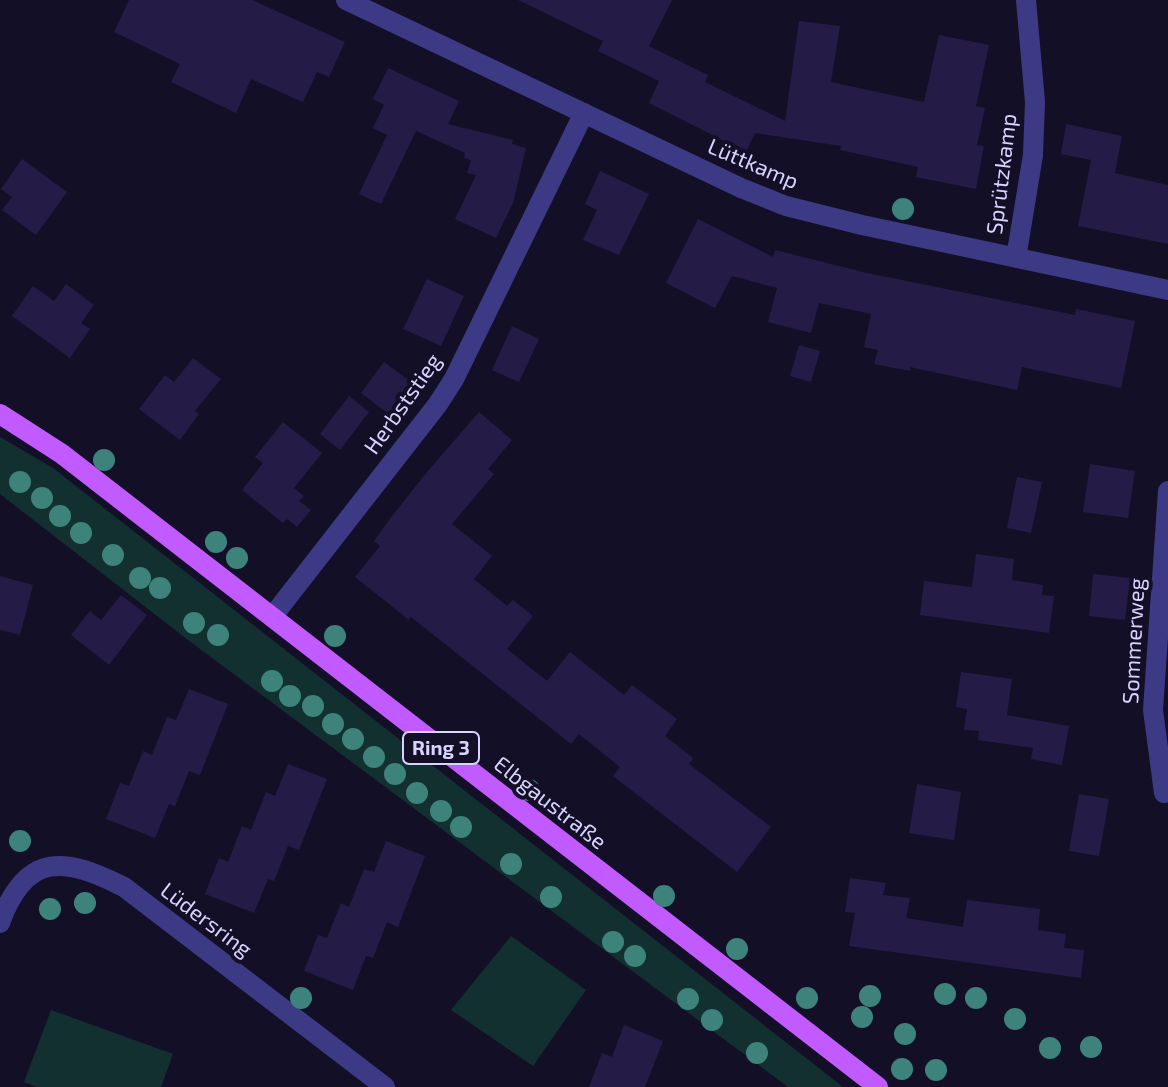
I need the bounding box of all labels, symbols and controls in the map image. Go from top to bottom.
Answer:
street label: Sprützkamp [982,112,1022,236]
street label: Lüttkamp [704,133,802,195]
street label: Herbststieg [359,349,447,459]
street label: Sommerweg [1118,577,1150,705]
road number: Ring 3 [403,732,479,764]
street label: Elbgaustraße [489,751,611,855]
street label: Lüdersring [155,877,257,963]

